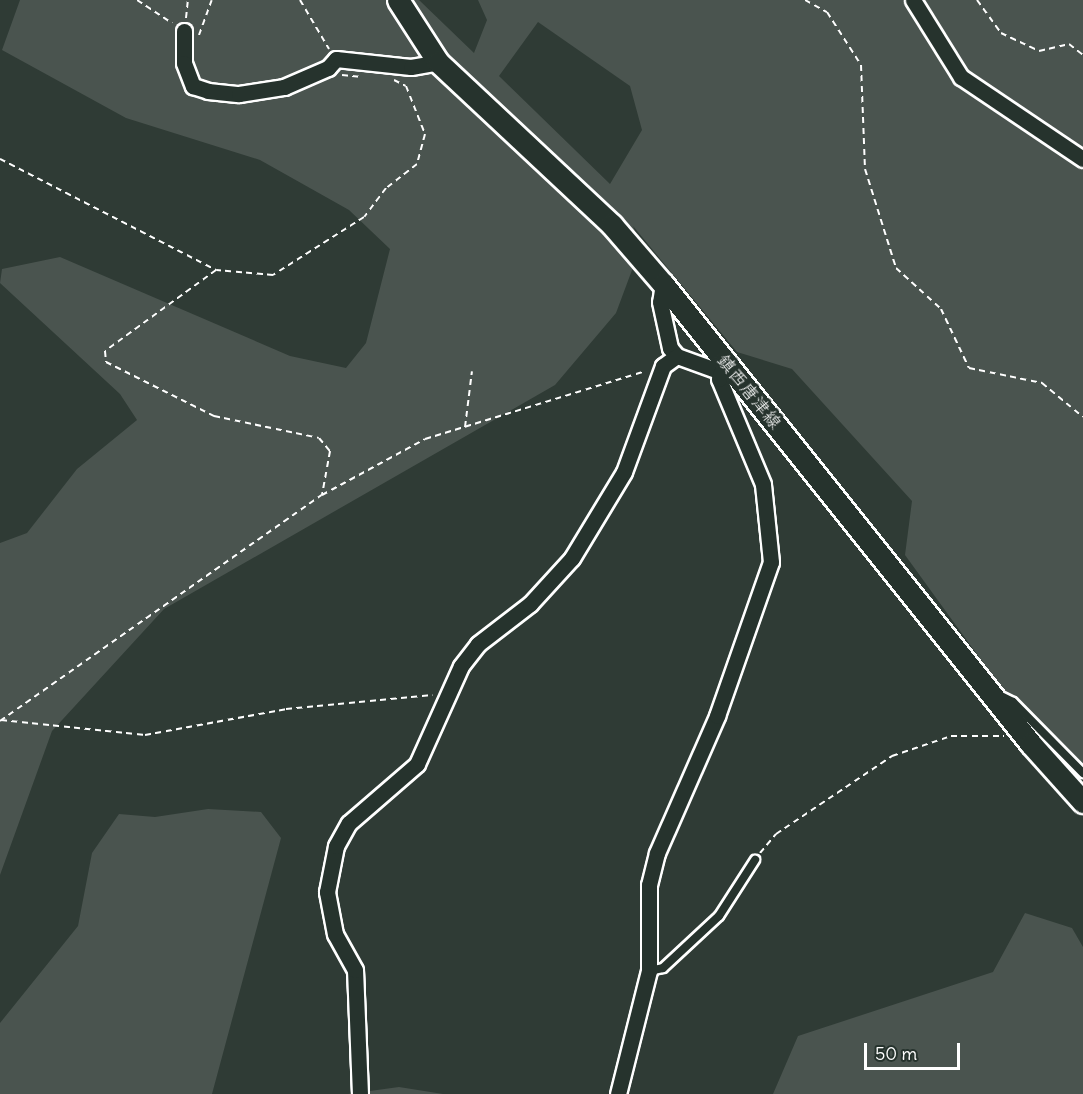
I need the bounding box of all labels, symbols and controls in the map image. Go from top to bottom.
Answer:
street label: 鎮西唐津線 [712,350,786,434]
scale bar [867,1031,963,1069]
text: 50 m [875,1042,917,1065]

